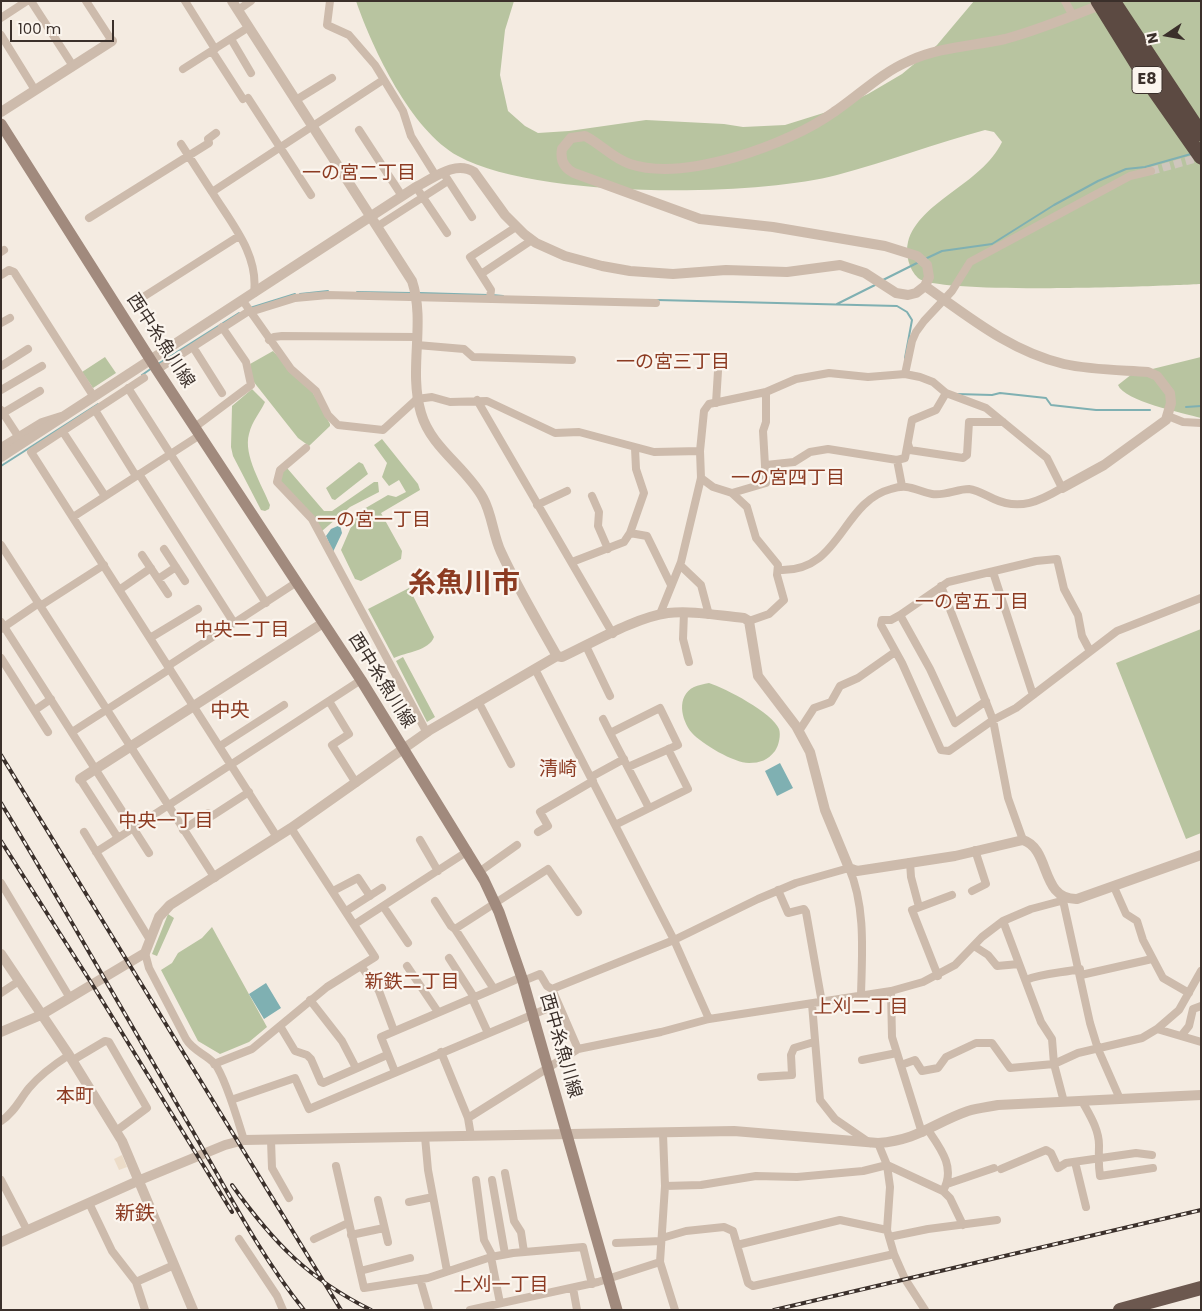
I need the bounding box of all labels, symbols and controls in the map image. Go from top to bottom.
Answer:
scale bar [12,10,116,42]
north arrow [1142,10,1192,60]
text: 100 m [18,18,61,39]
text: N [1141,31,1163,45]
road number: E8 [1132,66,1162,94]
district label: 一の宮二丁目 [302,163,416,185]
street label: 西中糸魚川線 [122,290,198,392]
district label: 一の宮三丁目 [616,352,730,374]
district label: 一の宮四丁目 [731,468,845,490]
district label: 一の宮一丁目 [317,510,431,532]
district label: 糸魚川市 [408,568,520,602]
district label: 一の宮五丁目 [915,592,1029,614]
district label: 中央二丁目 [195,620,289,642]
street label: 西中糸魚川線 [343,629,419,733]
district label: 中央 [210,700,250,724]
district label: 清崎 [539,759,577,781]
district label: 中央一丁目 [119,811,213,833]
district label: 新鉄二丁目 [365,972,459,994]
street label: 西中糸魚川線 [535,991,585,1101]
district label: 上刈二丁目 [814,997,908,1019]
district label: 本町 [56,1086,94,1108]
district label: 新鉄 [115,1203,155,1227]
district label: 上刈一丁目 [454,1275,548,1297]

